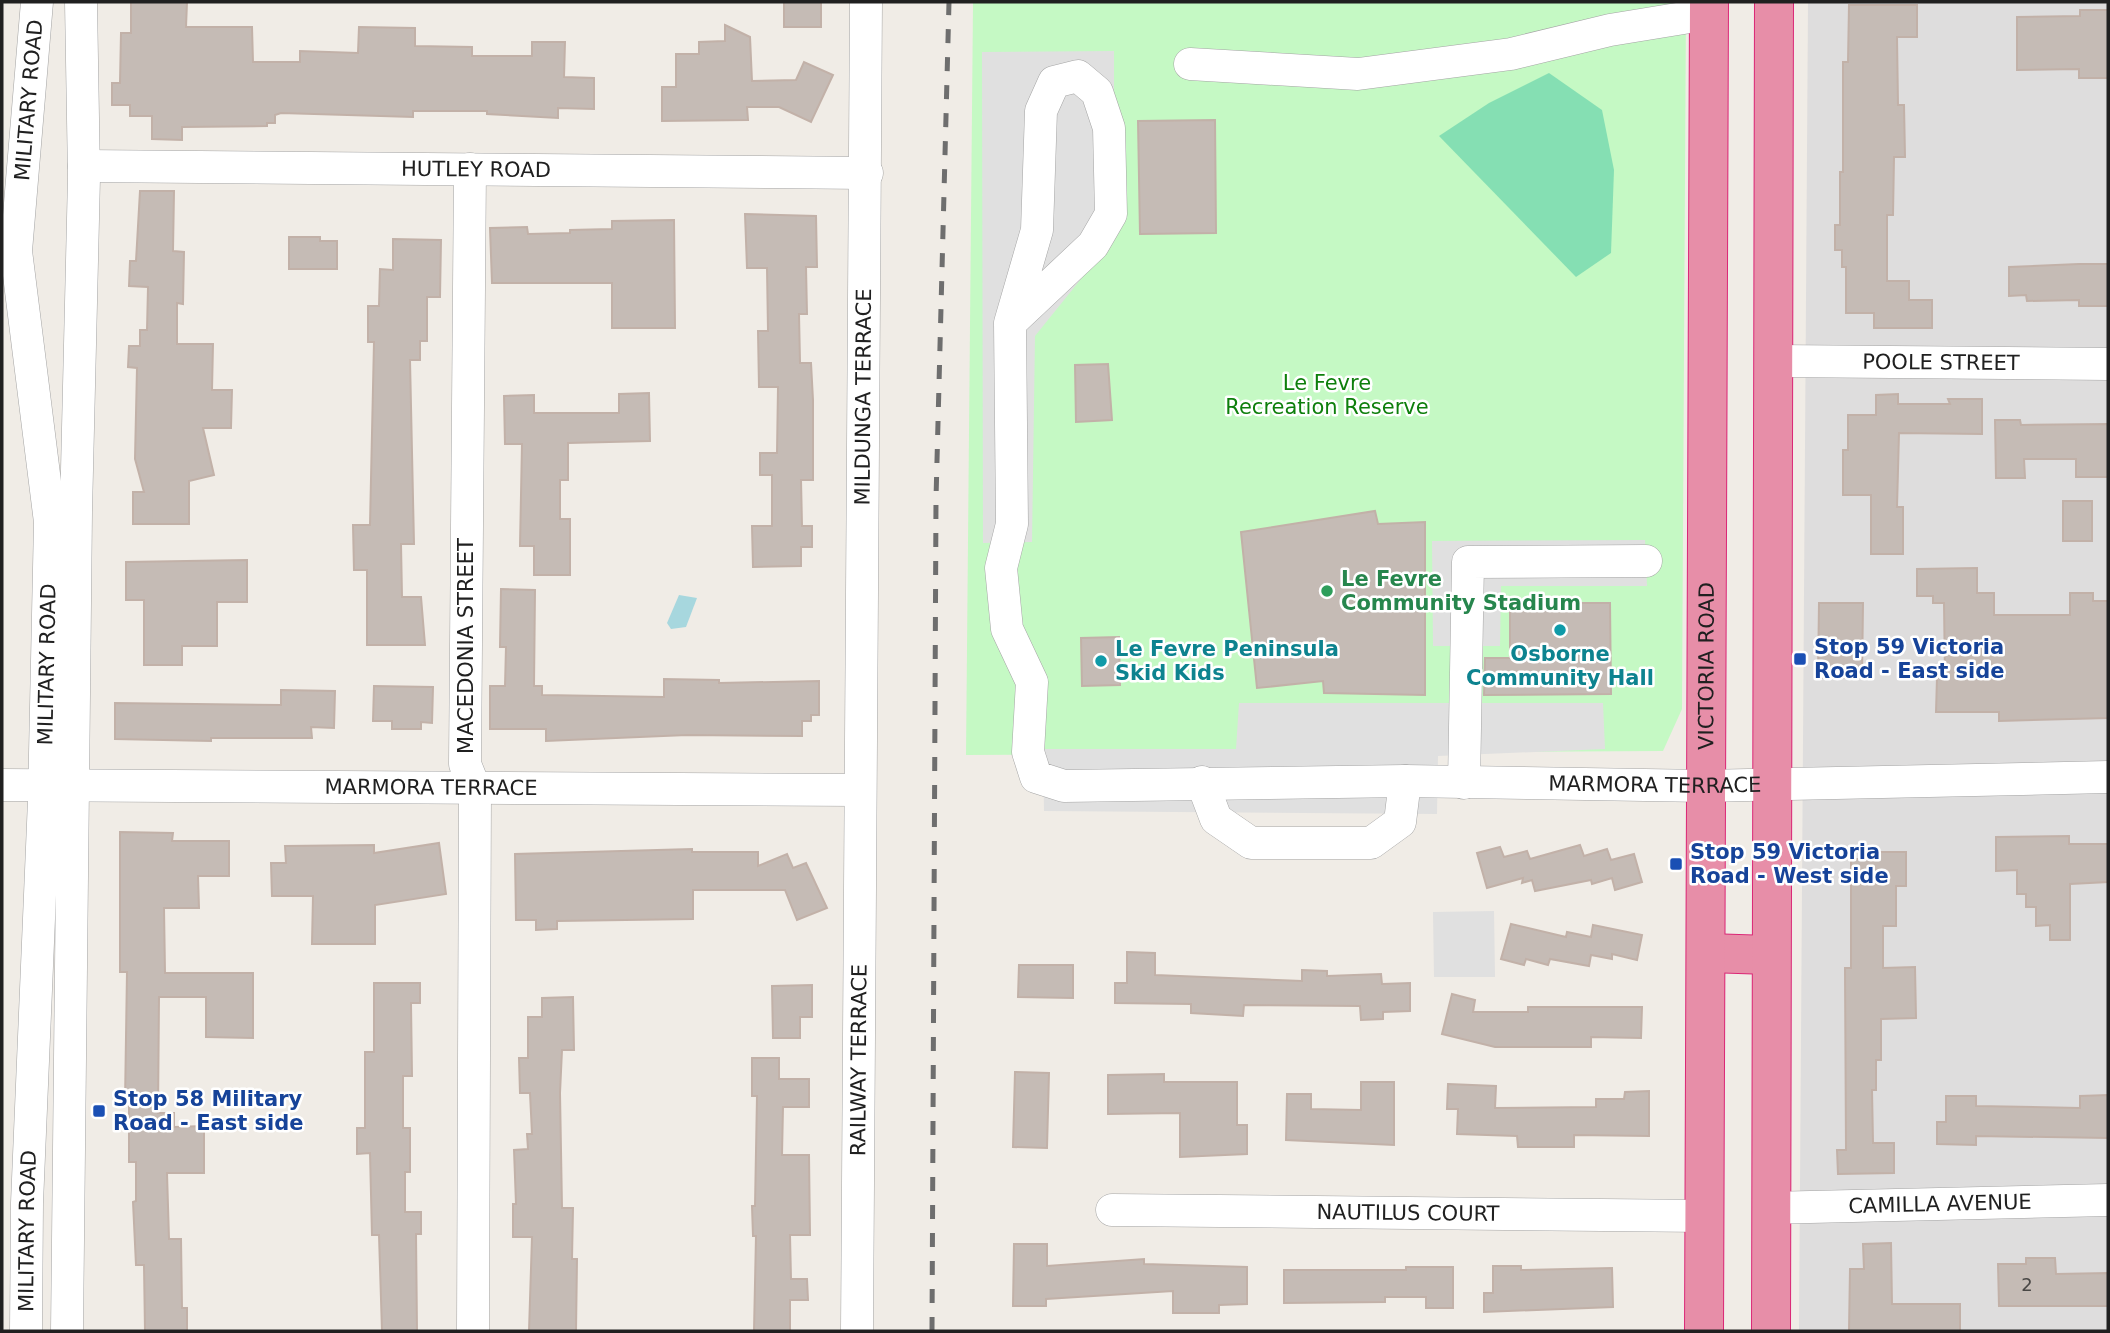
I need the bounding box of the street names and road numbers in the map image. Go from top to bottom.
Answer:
street label: MILITARY ROAD [10,18,47,182]
street label: HUTLEY ROAD [401,157,551,182]
street label: MILDUNGA TERRACE [851,288,876,506]
street label: POOLE STREET [1862,350,2020,375]
street label: MACEDONIA STREET [454,538,478,754]
street label: VICTORIA ROAD [1694,582,1719,750]
street label: MILITARY ROAD [33,583,61,746]
street label: MARMORA TERRACE [1548,771,1762,798]
street label: MARMORA TERRACE [324,775,538,800]
street label: RAILWAY TERRACE [846,964,871,1156]
street label: MILITARY ROAD [14,1150,41,1312]
street label: CAMILLA AVENUE [1848,1190,2032,1218]
street label: NAUTILUS COURT [1316,1200,1500,1226]

